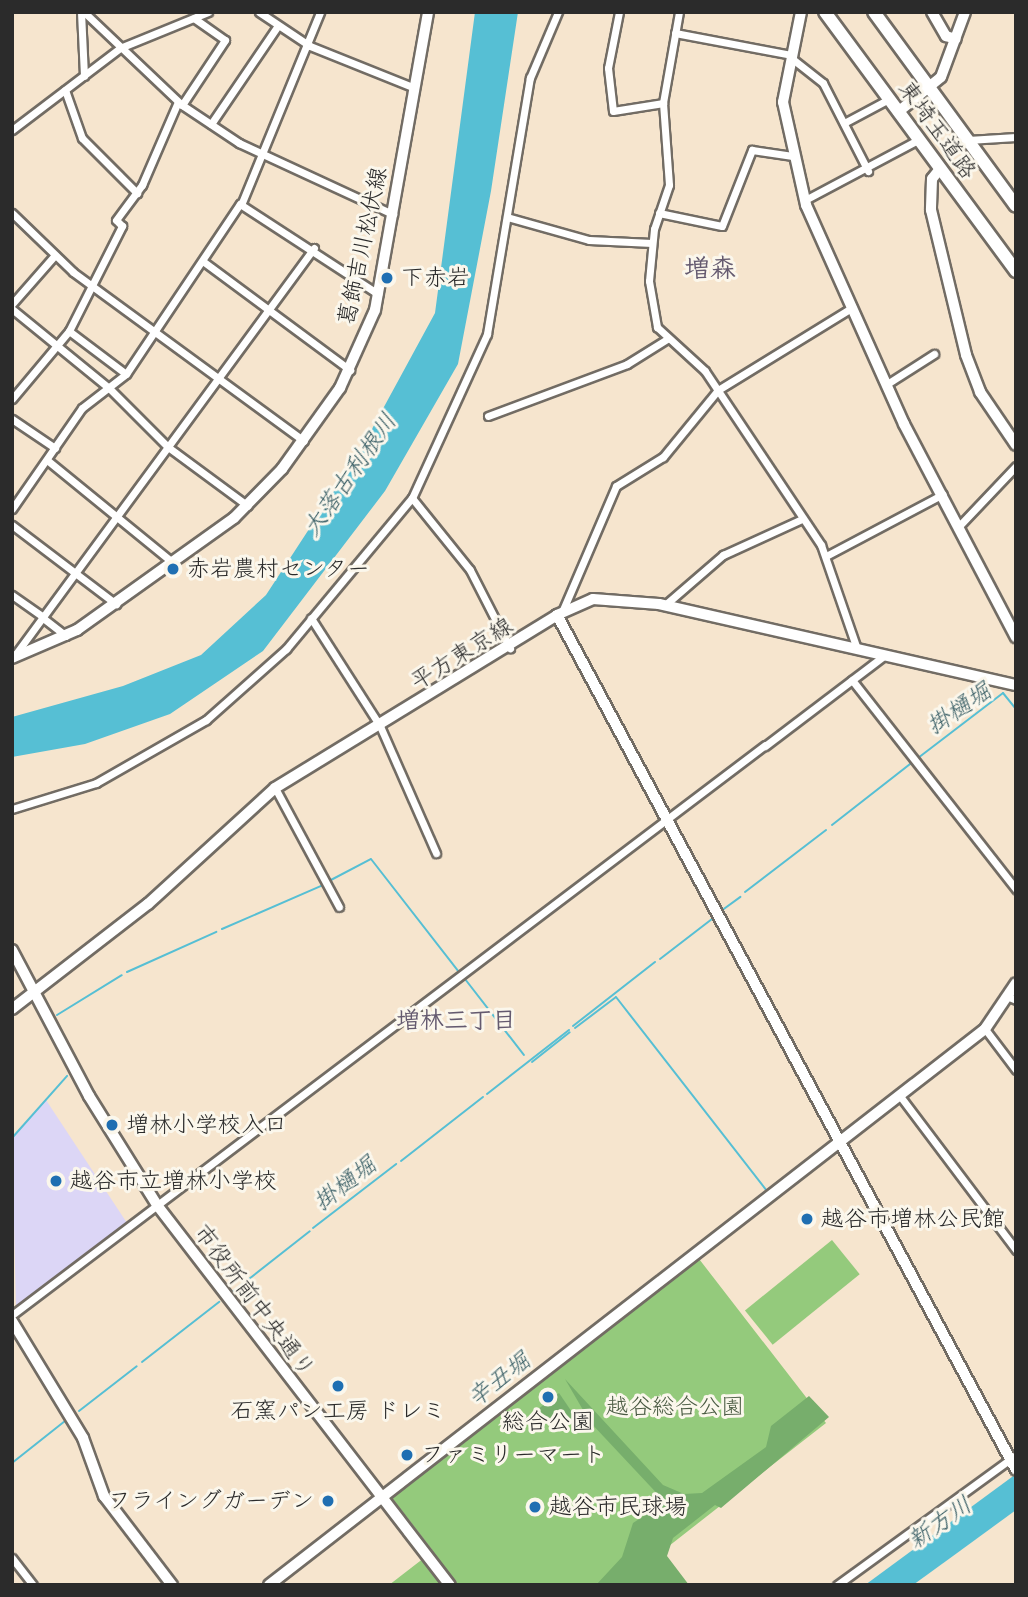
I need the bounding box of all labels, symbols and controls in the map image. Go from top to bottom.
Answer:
street label: 東埼玉道路 [892,75,982,185]
street label: 葛飾吉川松伏線 [333,164,393,328]
district label: 増森 [684,254,736,286]
place label: 下赤岩 [401,264,470,292]
marker: 下赤岩 [379,270,395,286]
water label: 大落古利根川 [297,408,403,542]
place label: 赤岩農村センター [187,555,371,583]
marker: 赤岩農村センター [165,561,181,577]
street label: 平方東京線 [406,612,518,696]
water label: 掛樋堀 [921,677,997,741]
district label: 増林三丁目 [396,1007,516,1035]
place label: 増林小学校入口 [126,1111,287,1139]
marker: 増林小学校入口 [104,1117,120,1133]
water label: 掛樋堀 [308,1150,382,1218]
place label: 越谷市立増林小学校 [70,1167,277,1195]
marker: 越谷市立増林小学校 [48,1173,64,1189]
place label: 越谷市増林公民館 [821,1205,1005,1233]
marker: 越谷市増林公民館 [799,1211,815,1227]
street label: 市役所前中央通り [188,1219,320,1383]
water label: 辛丑堀 [462,1346,536,1414]
marker: 石窯パン工房 ドレミ [330,1378,346,1394]
marker: 総合公園 [540,1389,556,1405]
park label: 越谷総合公園 [606,1393,744,1421]
place label: 石窯パン工房 ドレミ [231,1397,445,1425]
place label: 総合公園 [502,1408,594,1436]
place label: ファミリーマート [421,1441,605,1469]
marker: ファミリーマート [399,1447,415,1463]
place label: フライングガーデン [107,1487,314,1515]
water label: 新方川 [902,1491,978,1555]
marker: フライングガーデン [320,1493,336,1509]
place label: 越谷市民球場 [549,1493,687,1521]
marker: 越谷市民球場 [527,1499,543,1515]

